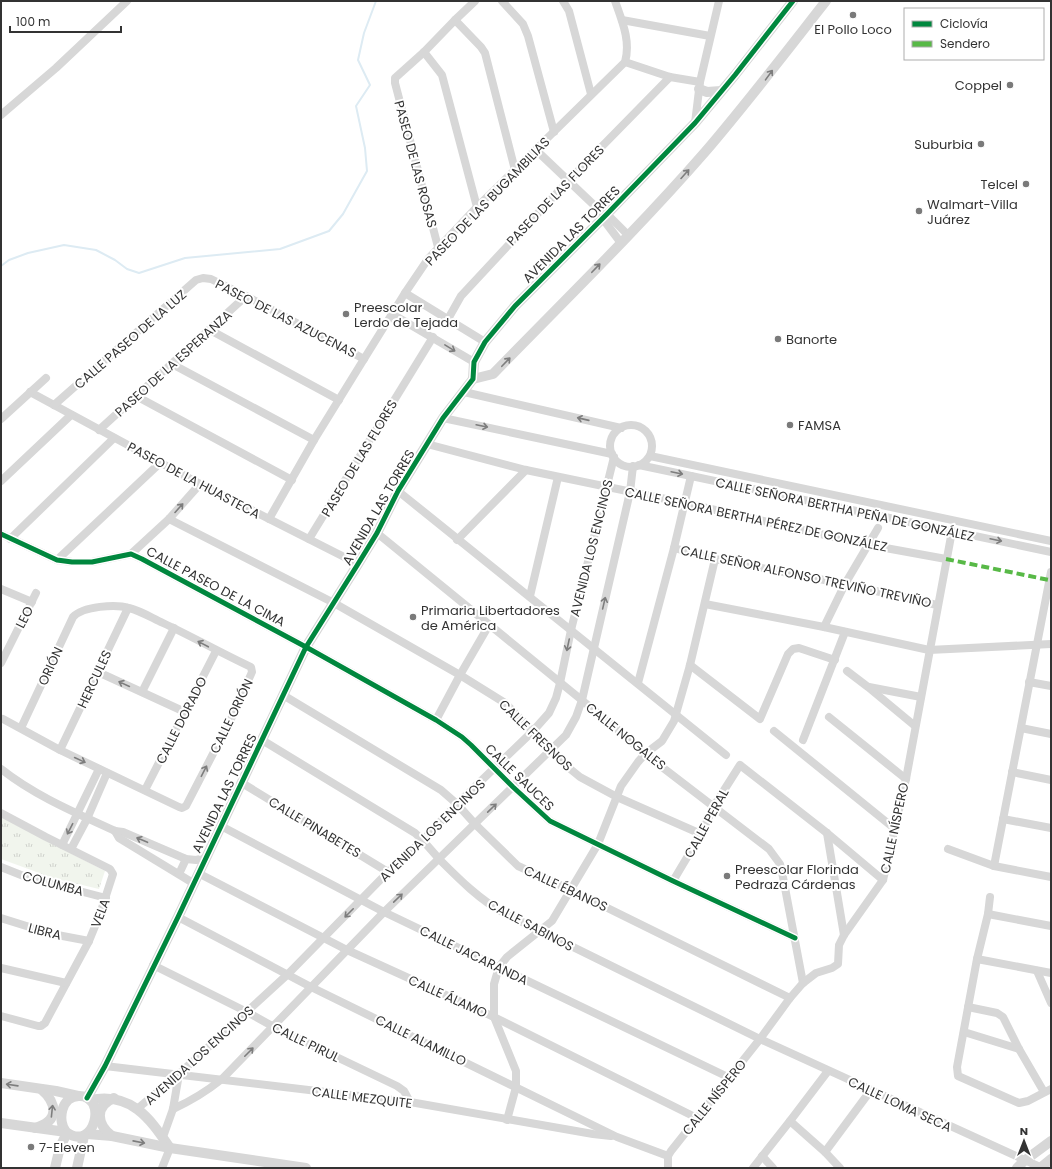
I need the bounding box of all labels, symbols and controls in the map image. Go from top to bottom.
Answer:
scale bar [10,8,121,34]
legend [904,8,1044,60]
marker: El Pollo Loco [848,10,858,20]
text: 100 m [16,13,50,30]
text: Ciclovía [940,15,988,32]
place label: El Pollo Loco [814,20,892,39]
text: Sendero [940,35,990,52]
one-way arrow [765,69,773,80]
place label: Coppel [955,76,1002,95]
marker: Coppel [1005,80,1015,90]
street label: PASEO DE LAS ROSAS [389,98,442,230]
street label: PASEO DE LAS BUGAMBILIAS [421,133,554,270]
place label: Suburbia [914,135,973,154]
marker: Suburbia [976,139,986,149]
street label: PASEO DE LAS FLORES [502,141,609,250]
one-way arrow [681,169,690,179]
place label: Telcel [981,175,1018,194]
marker: Telcel [1021,179,1031,189]
street label: AVENIDA LAS TORRES [518,181,624,287]
place label: Walmart-Villa Juárez [927,195,1018,229]
marker: Walmart-Villa Juárez [914,206,924,216]
one-way arrow [591,263,601,273]
street label: PASEO DE LAS AZUCENAS [212,275,360,362]
street label: CALLE PASEO DE LA LUZ [70,285,191,393]
place label: Preescolar Lerdo de Tejada [354,298,458,332]
street label: PASEO DE LA ESPERANZA [111,305,236,421]
marker: Preescolar Lerdo de Tejada [341,309,351,319]
place label: Banorte [786,330,837,349]
marker: Banorte [773,334,783,344]
one-way arrow [444,344,456,352]
one-way arrow [501,357,511,367]
street label: PASEO DE LAS FLORES [317,396,402,520]
one-way arrow [577,414,590,422]
place label: FAMSA [798,416,841,435]
marker: FAMSA [785,420,795,430]
one-way arrow [475,423,488,431]
street label: PASEO DE LA HUASTECA [124,437,264,524]
street label: AVENIDA LAS TORRES [337,446,419,569]
one-way arrow [670,470,683,478]
street label: CALLE SEÑORA BERTHA PEÑA DE GONZÁLEZ [714,473,976,546]
street label: AVENIDA LOS ENCINOS [565,477,618,619]
street label: CALLE SEÑORA BERTHA PÉREZ DE GONZÁLEZ [623,482,889,557]
one-way arrow [174,503,183,513]
one-way arrow [989,537,1002,545]
street label: CALLE SEÑOR ALFONSO TREVIÑO TREVIÑO [679,541,933,612]
street label: CALLE PASEO DE LA CIMA [143,542,289,631]
one-way arrow [601,597,609,610]
place label: Primaria Libertadores de América [421,601,560,635]
street label: LEO [11,603,38,632]
marker: Primaria Libertadores de América [408,612,418,622]
one-way arrow [564,638,572,651]
one-way arrow [197,640,209,647]
street label: ORIÓN [33,644,68,689]
street label: HERCULES [73,647,116,711]
street label: CALLE DORADO [151,673,212,767]
street label: CALLE ORIÓN [205,676,258,757]
one-way arrow [119,680,131,687]
street label: CALLE FRESNOS [495,695,577,776]
street label: CALLE NOGALES [581,698,670,775]
street label: AVENIDA LAS TORRES [187,730,262,856]
street label: CALLE SAUCES [481,739,559,815]
one-way arrow [73,757,85,764]
one-way arrow [201,765,208,777]
street label: AVENIDA LOS ENCINOS [375,775,490,886]
street label: CALLE NÍSPERO [876,781,913,875]
street label: CALLE PERAL [680,785,734,861]
street label: CALLE PINABETES [265,792,365,863]
one-way arrow [487,803,497,813]
one-way arrow [66,823,73,835]
one-way arrow [137,836,149,843]
place label: Preescolar Florinda Pedraza Cárdenas [735,860,859,894]
street label: CALLE ÉBANOS [521,861,611,916]
street label: COLUMBA [20,866,86,901]
marker: Preescolar Florinda Pedraza Cárdenas [722,871,732,881]
one-way arrow [393,894,404,903]
street label: CALLE SABINOS [484,895,577,956]
street label: VELA [86,896,115,931]
one-way arrow [344,908,354,918]
street label: LIBRA [26,918,64,945]
street label: CALLE JACARANDA [416,921,531,990]
street label: CALLE ÁLAMO [405,971,490,1022]
street label: AVENIDA LOS ENCINOS [141,1001,258,1110]
street label: CALLE ALAMILLO [372,1010,470,1071]
street label: CALLE PIRUL [269,1018,343,1067]
one-way arrow [244,1047,254,1056]
street label: CALLE NÍSPERO [678,1055,751,1139]
street label: CALLE LOMA SECA [845,1072,955,1137]
one-way arrow [6,1081,19,1089]
street label: CALLE MEZQUITE [311,1082,413,1113]
one-way arrow [49,1105,56,1118]
north arrow [1004,1121,1044,1161]
text: N [1020,1123,1028,1139]
place label: 7-Eleven [39,1138,95,1157]
one-way arrow [132,1138,145,1146]
marker: 7-Eleven [26,1142,36,1152]

